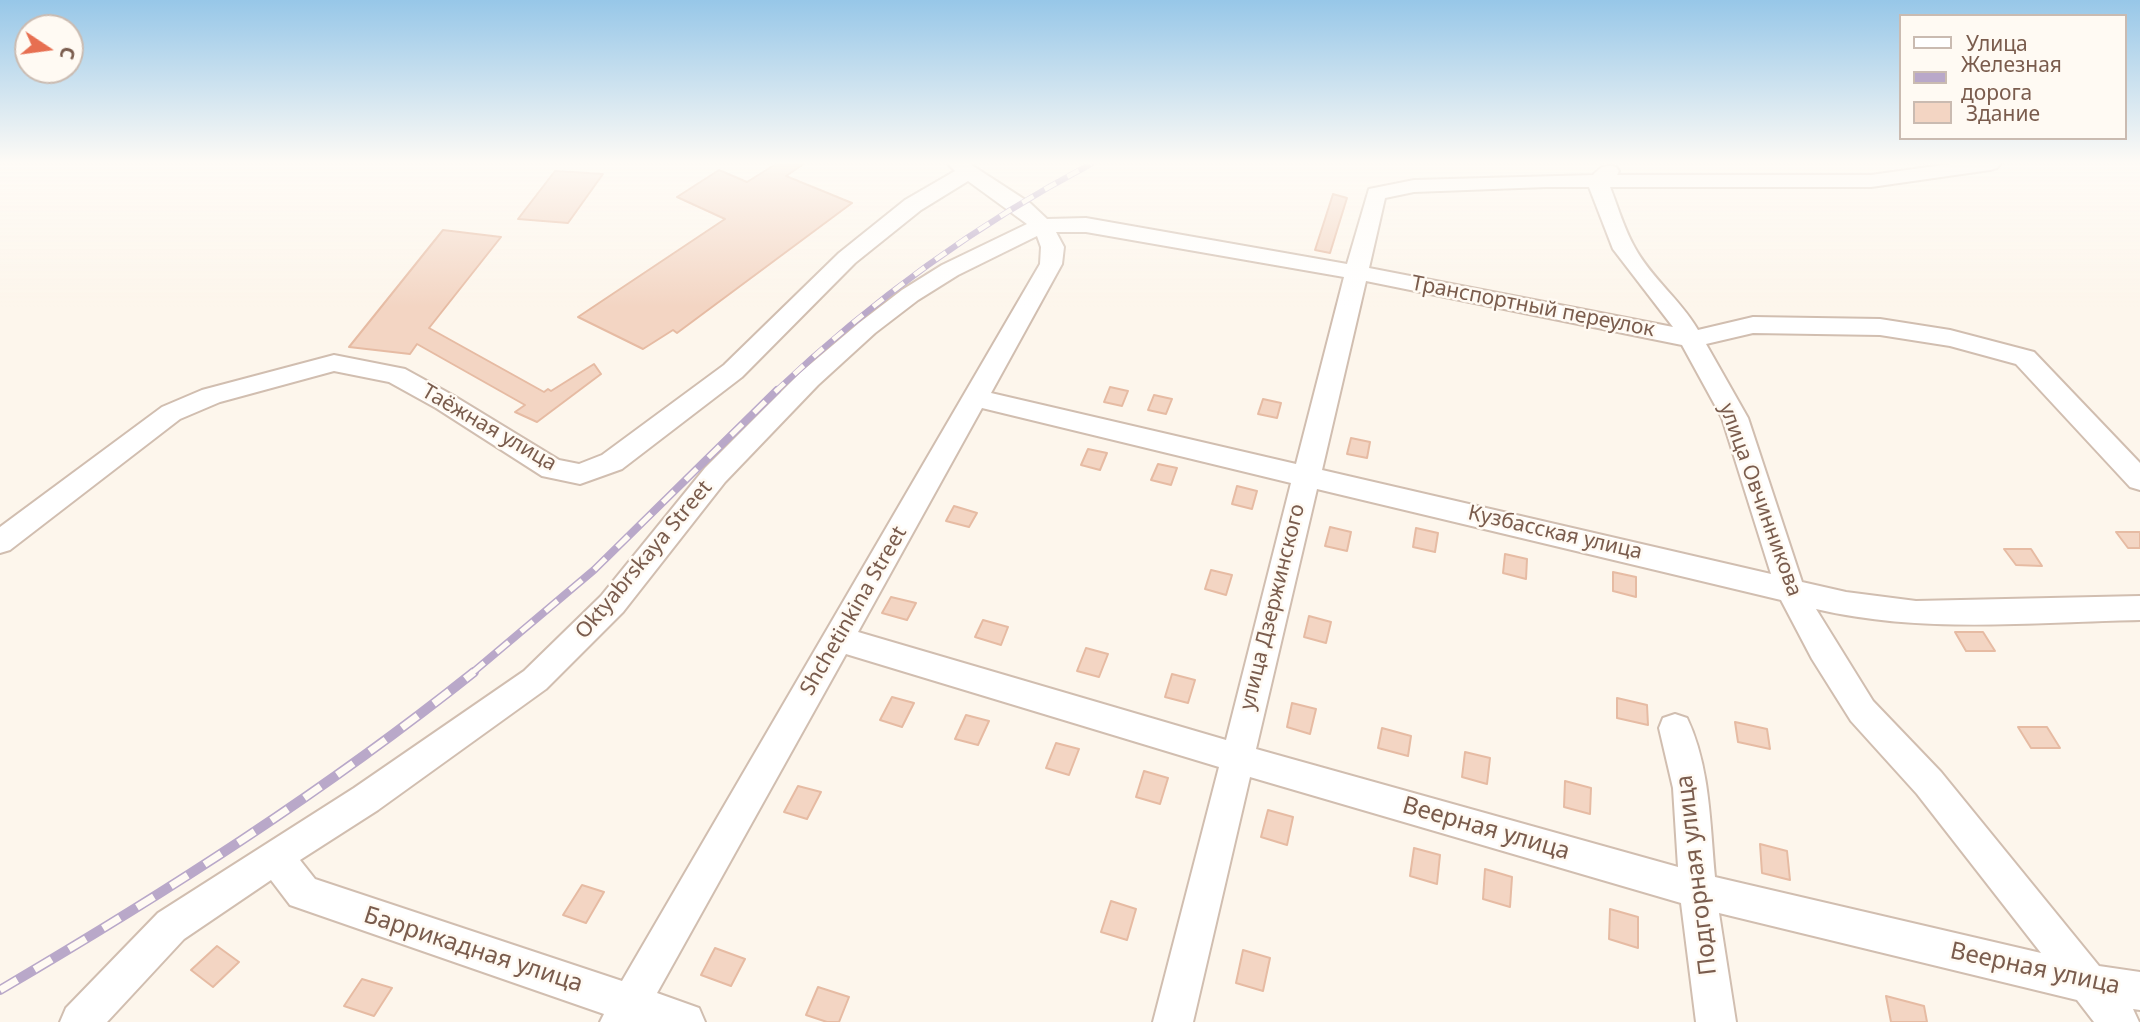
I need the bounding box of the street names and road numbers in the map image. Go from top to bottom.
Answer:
street label: Транспортный переулок [1409,271,1657,343]
street label: Таёжная улица [417,379,561,477]
street label: улица Овчинникова [1713,400,1807,600]
street label: Oktyabrskaya Street [570,476,718,644]
street label: улица Дзержинского [1235,501,1311,713]
street label: Кузбасская улица [1465,501,1645,565]
street label: Shchetinkina Street [795,522,913,700]
street label: Подгорная улица [1670,773,1724,977]
street label: Веерная улица [1399,791,1573,867]
street label: Баррикадная улица [360,901,586,999]
street label: Веерная улица [1947,937,2123,1001]

